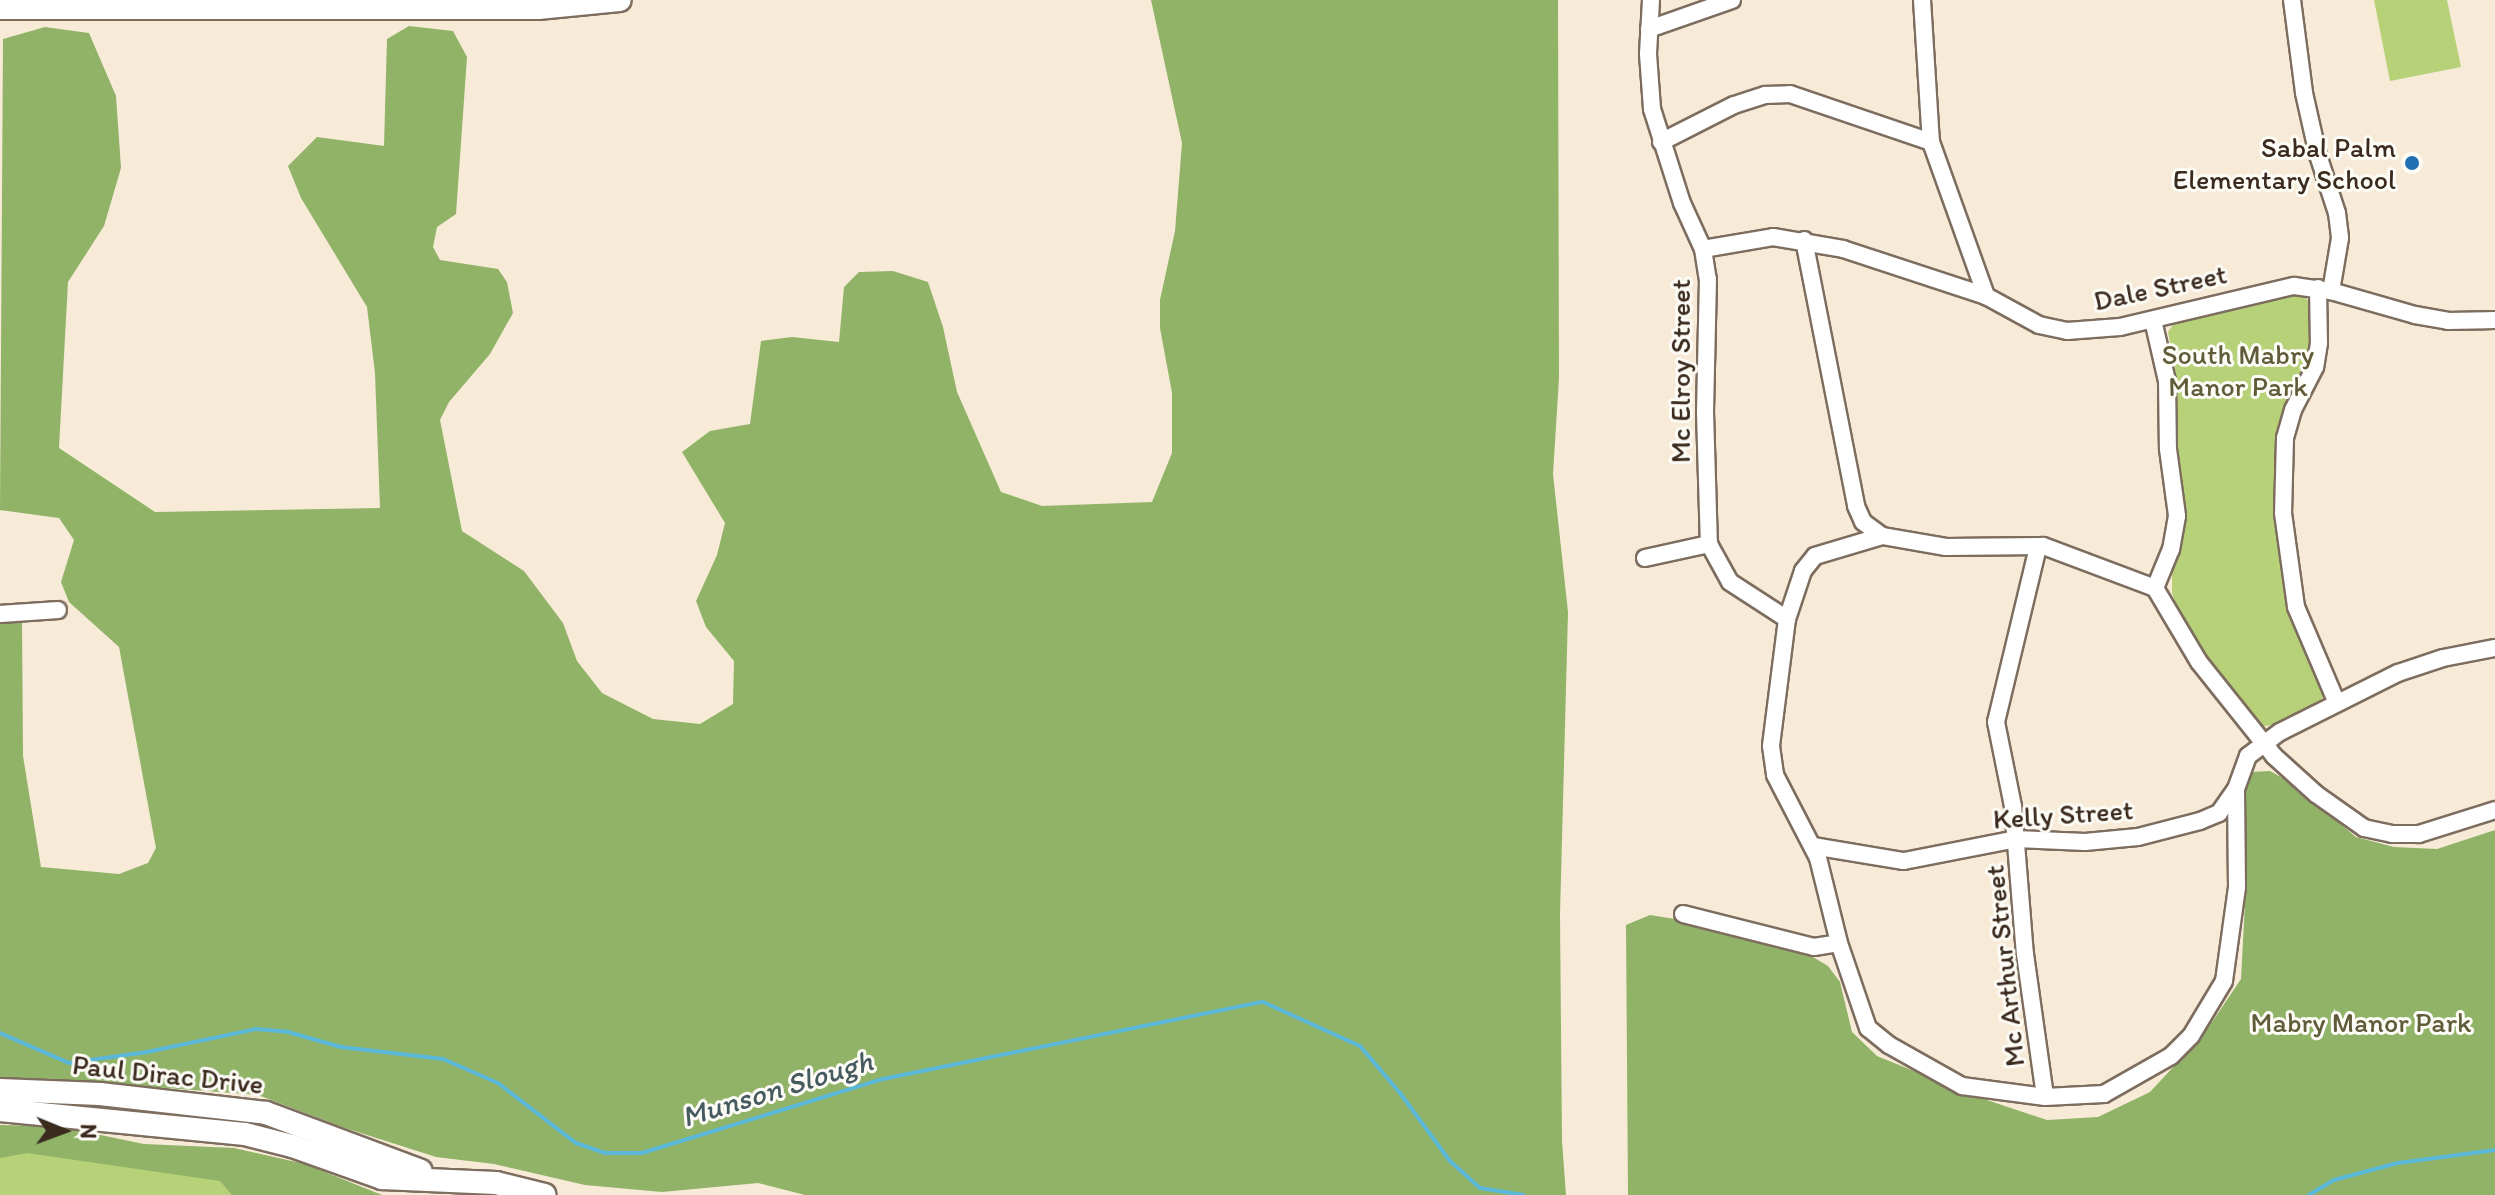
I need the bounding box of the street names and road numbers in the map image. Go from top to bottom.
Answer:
street label: Dale Street [2091,257,2229,317]
street label: Mc Elroy Street [1663,279,1697,463]
street label: Kelly Street [1992,792,2134,836]
street label: Mc Arthur Street [1977,863,2031,1069]
street label: Paul Dirac Drive [71,1047,265,1101]

